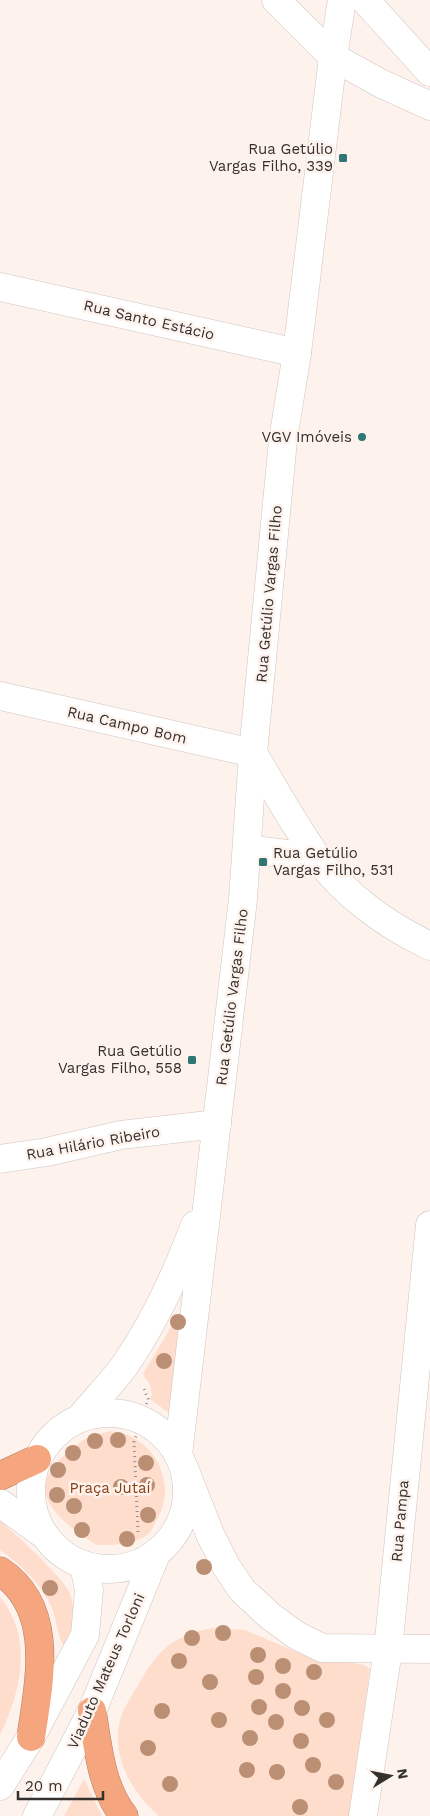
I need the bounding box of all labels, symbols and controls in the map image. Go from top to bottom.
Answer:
place label: Rua Getúlio Vargas Filho, 339 [209,140,333,175]
marker: Rua Getúlio Vargas Filho, 339 [337,152,349,164]
street label: Rua Santo Estácio [82,296,216,344]
place label: VGV Imóveis [262,428,352,446]
marker: VGV Imóveis [356,431,368,443]
street label: Rua Getúlio Vargas Filho [252,505,286,683]
street label: Rua Campo Bom [66,703,188,747]
place label: Rua Getúlio Vargas Filho, 531 [273,844,394,879]
marker: Rua Getúlio Vargas Filho, 531 [257,856,269,868]
street label: Rua Getúlio Vargas Filho [212,908,252,1086]
place label: Rua Getúlio Vargas Filho, 558 [58,1042,182,1077]
marker: Rua Getúlio Vargas Filho, 558 [186,1054,198,1066]
street label: Rua Hilário Ribeiro [25,1122,161,1164]
park label: Praça Jutaí [69,1479,151,1497]
street label: Rua Pampa [387,1479,413,1563]
street label: Viaduto Mateus Torloni [64,1590,148,1752]
north arrow [365,1751,415,1801]
text: N [394,1767,412,1780]
scale bar [18,1768,102,1800]
text: 20 m [25,1777,63,1795]

